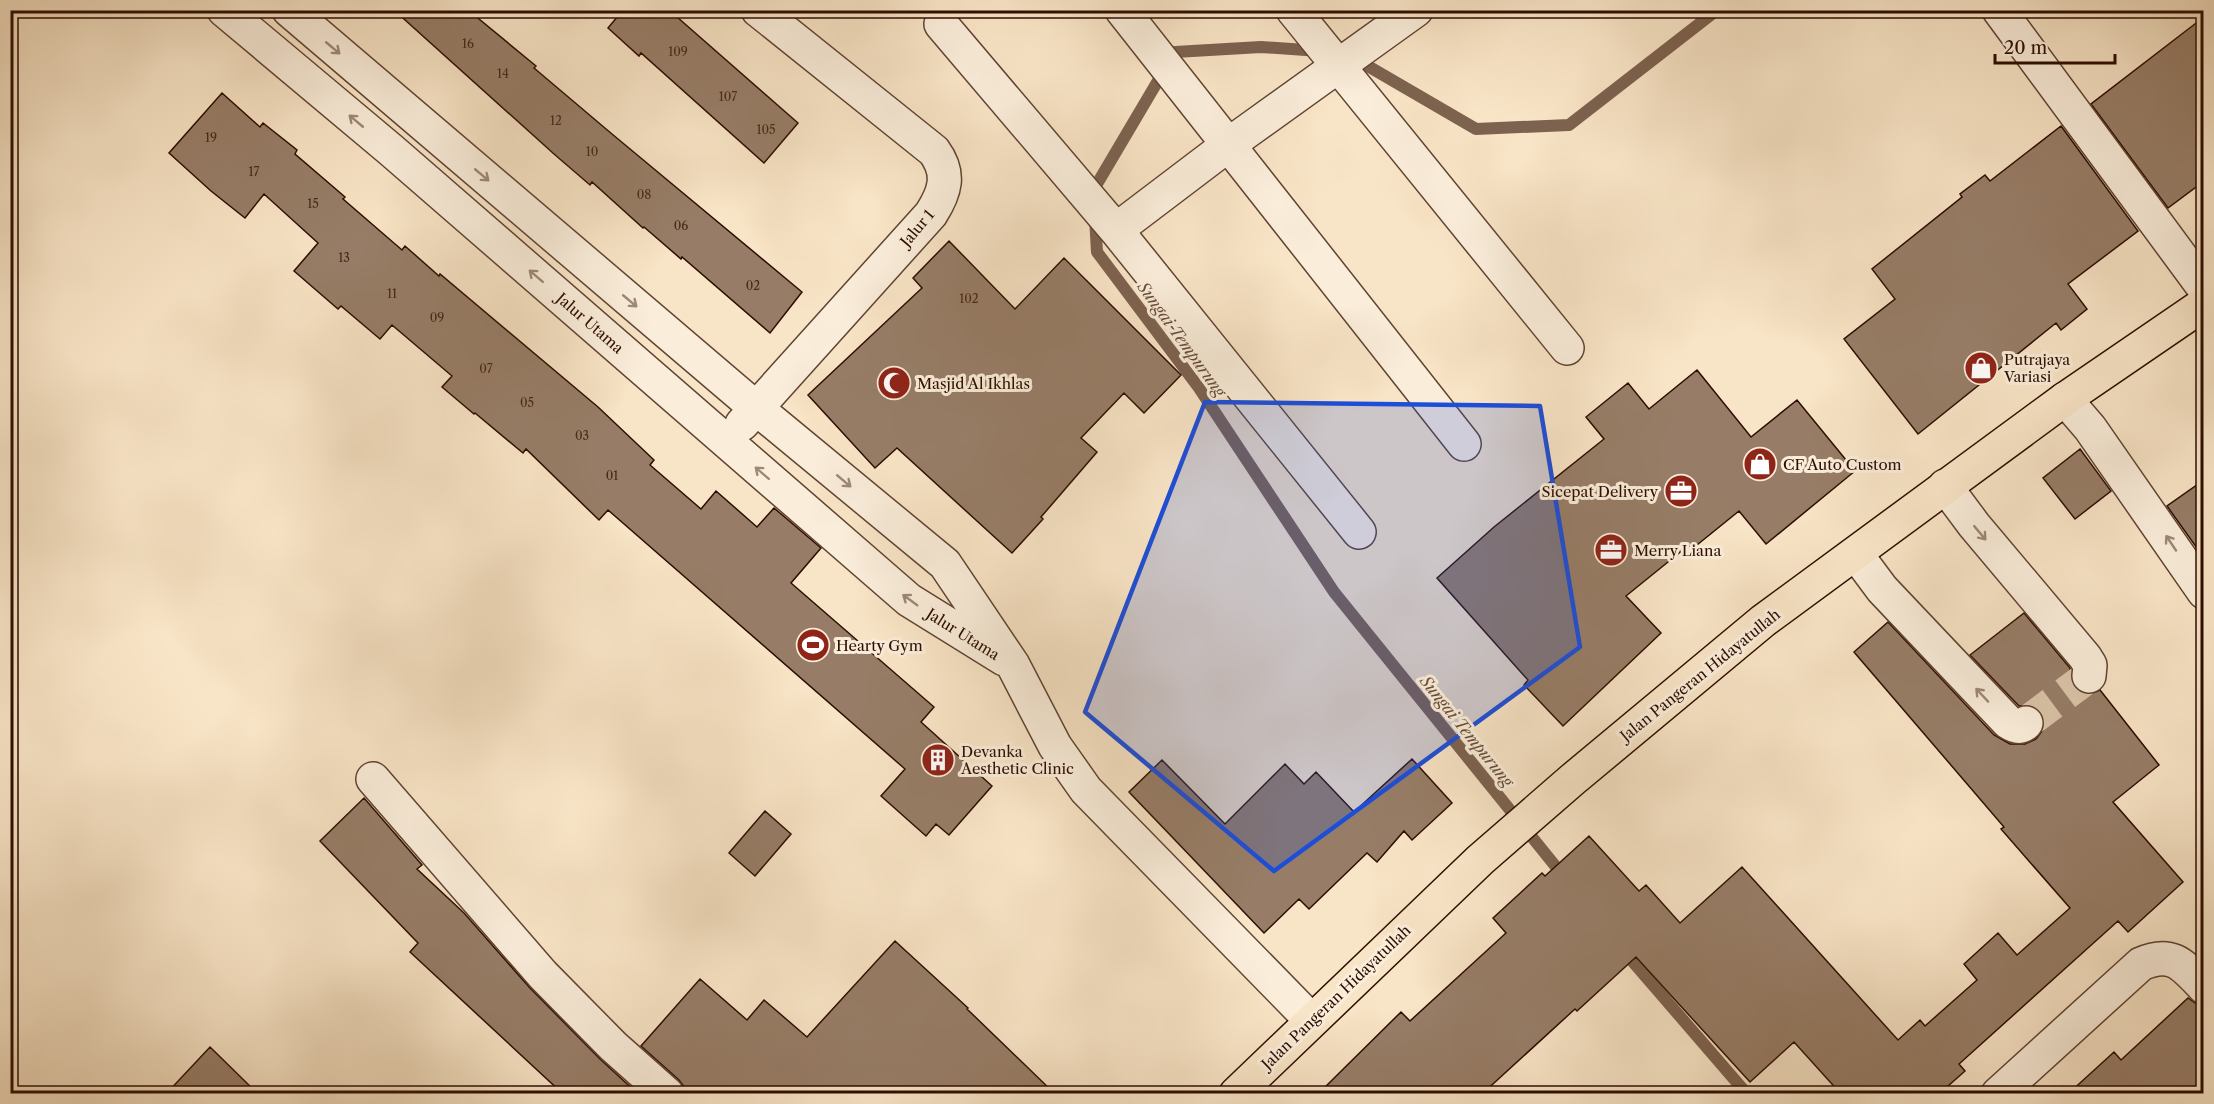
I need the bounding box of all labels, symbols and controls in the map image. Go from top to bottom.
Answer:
scale bar [1995,27,2115,65]
house number: 16 [462,36,474,51]
text: 20 m [2004,37,2048,59]
one-way arrow [325,42,341,55]
house number: 109 [668,44,688,59]
house number: 14 [497,66,509,81]
house number: 107 [719,89,737,104]
house number: 12 [550,113,562,128]
one-way arrow [348,115,364,128]
house number: 105 [756,122,776,137]
house number: 19 [205,130,217,145]
house number: 10 [586,144,598,159]
house number: 17 [249,164,260,179]
one-way arrow [474,168,489,182]
house number: 08 [637,187,651,202]
house number: 15 [307,196,319,211]
street label: Jalur 1 [895,205,939,252]
house number: 06 [674,218,688,233]
house number: 13 [338,250,350,265]
one-way arrow [529,269,544,283]
water label: Sungai Tempurung [1133,277,1232,402]
house number: 02 [746,278,760,293]
house number: 11 [387,286,397,301]
street label: Jalur Utama [551,287,628,357]
house number: 102 [959,291,979,306]
one-way arrow [622,294,637,308]
house number: 09 [430,310,444,325]
shop icon: Putrajaya Variasi [1963,350,1999,386]
place label: Putrajaya Variasi [2003,350,2070,386]
house number: 07 [479,361,493,376]
mosque icon: Masjid Al Ikhlas [876,365,912,401]
place label: Masjid Al Ikhlas [917,374,1030,393]
house number: 05 [520,395,534,410]
house number: 03 [575,428,589,443]
shop icon: CF Auto Custom [1742,446,1778,482]
place label: CF Auto Custom [1783,455,1902,474]
one-way arrow [755,466,770,480]
house number: 01 [606,468,618,483]
office icon: Sicepat Delivery [1663,473,1699,509]
one-way arrow [836,474,852,487]
place label: Sicepat Delivery [1542,482,1659,501]
one-way arrow [1973,525,1987,540]
office icon: Merry Liana [1593,532,1629,568]
one-way arrow [2165,535,2177,552]
place label: Merry Liana [1634,541,1721,560]
one-way arrow [903,594,919,606]
street label: Jalur Utama [921,603,1003,664]
street label: Jalan Pangeran Hidayatullah [1615,604,1784,747]
sports icon: Hearty Gym [795,627,831,663]
place label: Hearty Gym [836,636,923,655]
water label: Sungai Tempurung [1415,671,1519,792]
one-way arrow [1975,687,1989,702]
building icon: Devanka Aesthetic Clinic [920,742,956,778]
place label: Devanka Aesthetic Clinic [960,742,1074,778]
street label: Jalan Pangeran Hidayatullah [1256,920,1415,1075]

